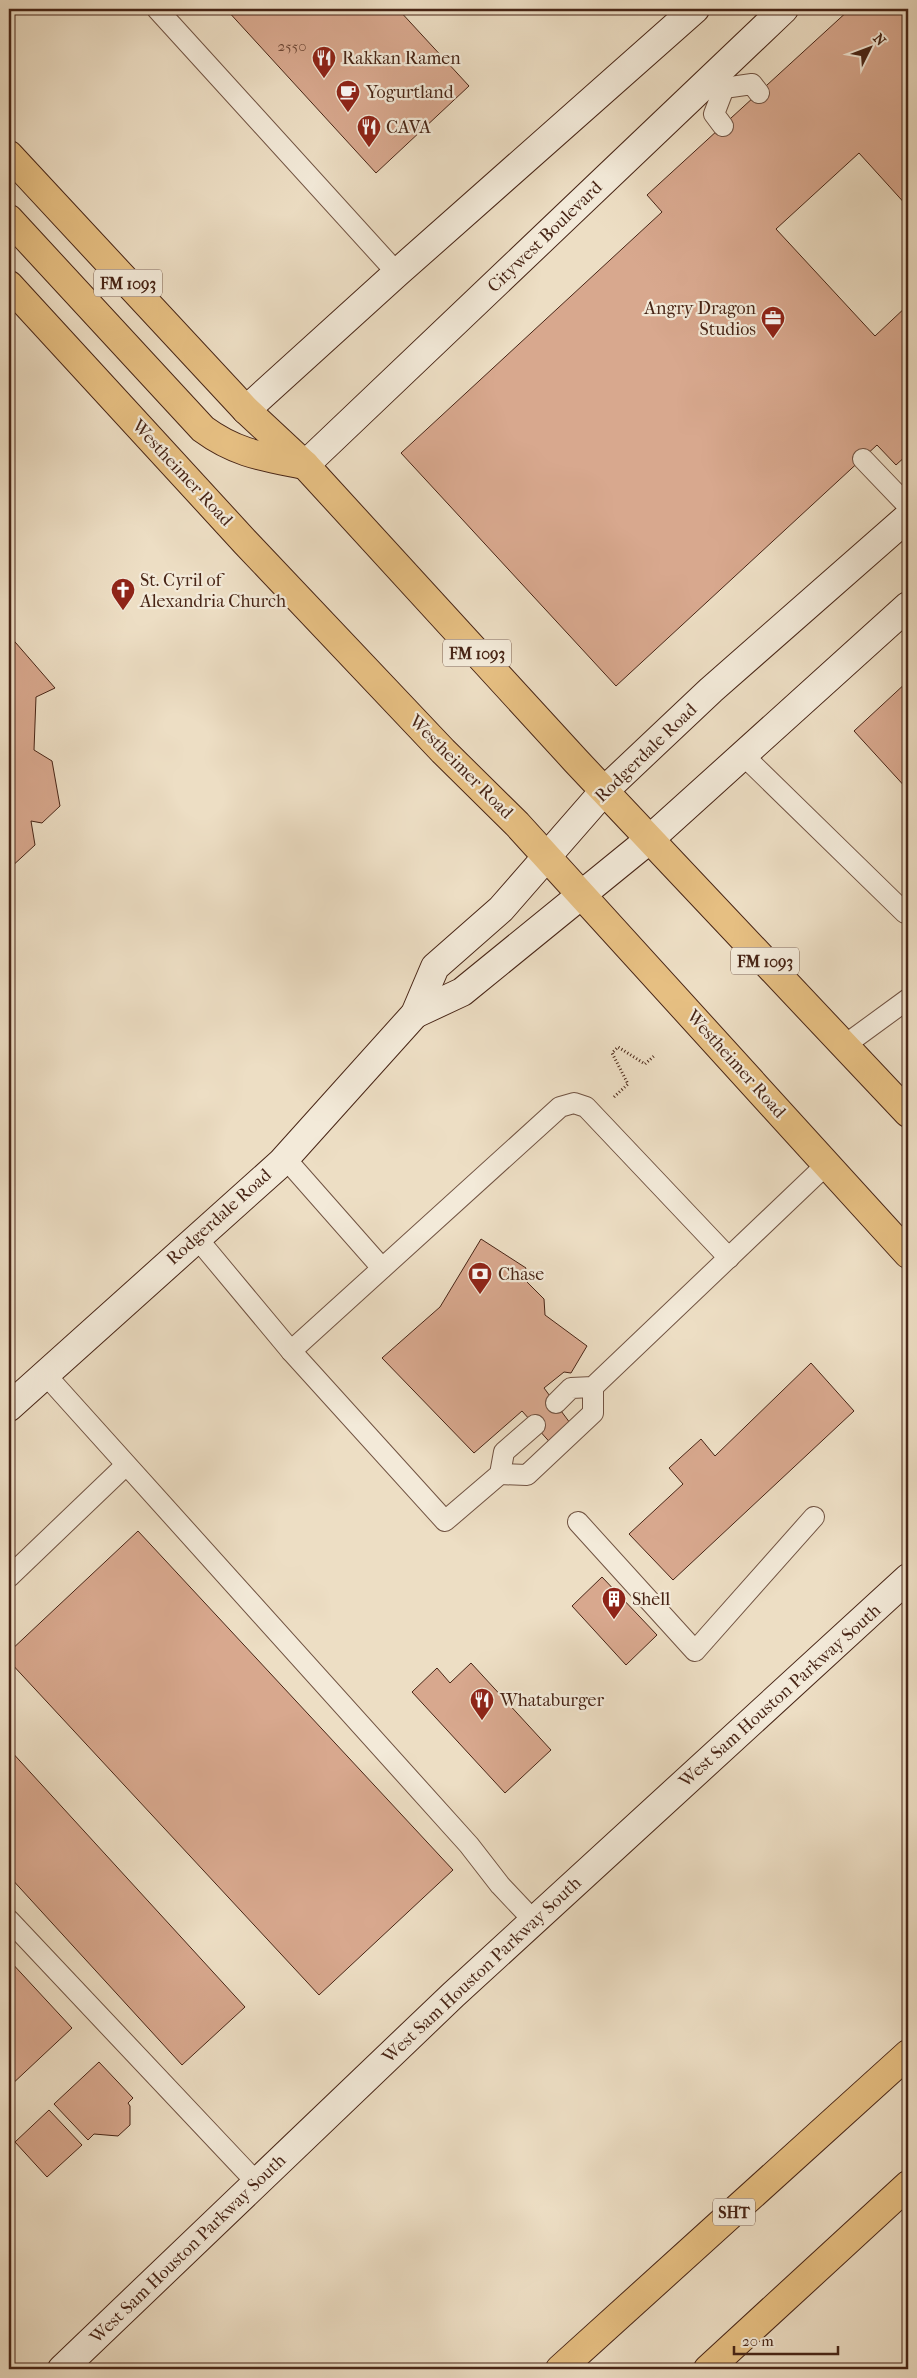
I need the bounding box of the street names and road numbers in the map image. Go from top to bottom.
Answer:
street label: Citywest Boulevard [483,177,607,297]
road number: FM 1093 [94,270,162,296]
street label: Westheimer Road [127,415,237,531]
road number: FM 1093 [443,640,511,666]
street label: Rodgerdale Road [591,699,701,807]
street label: Westheimer Road [404,710,517,823]
road number: FM 1093 [731,948,799,974]
street label: Westheimer Road [681,1005,790,1122]
street label: Rodgerdale Road [162,1164,276,1269]
street label: West Sam Houston Parkway South [674,1600,885,1793]
street label: West Sam Houston Parkway South [378,1872,586,2068]
street label: West Sam Houston Parkway South [85,2150,290,2349]
road number: SHT [713,2198,755,2226]

